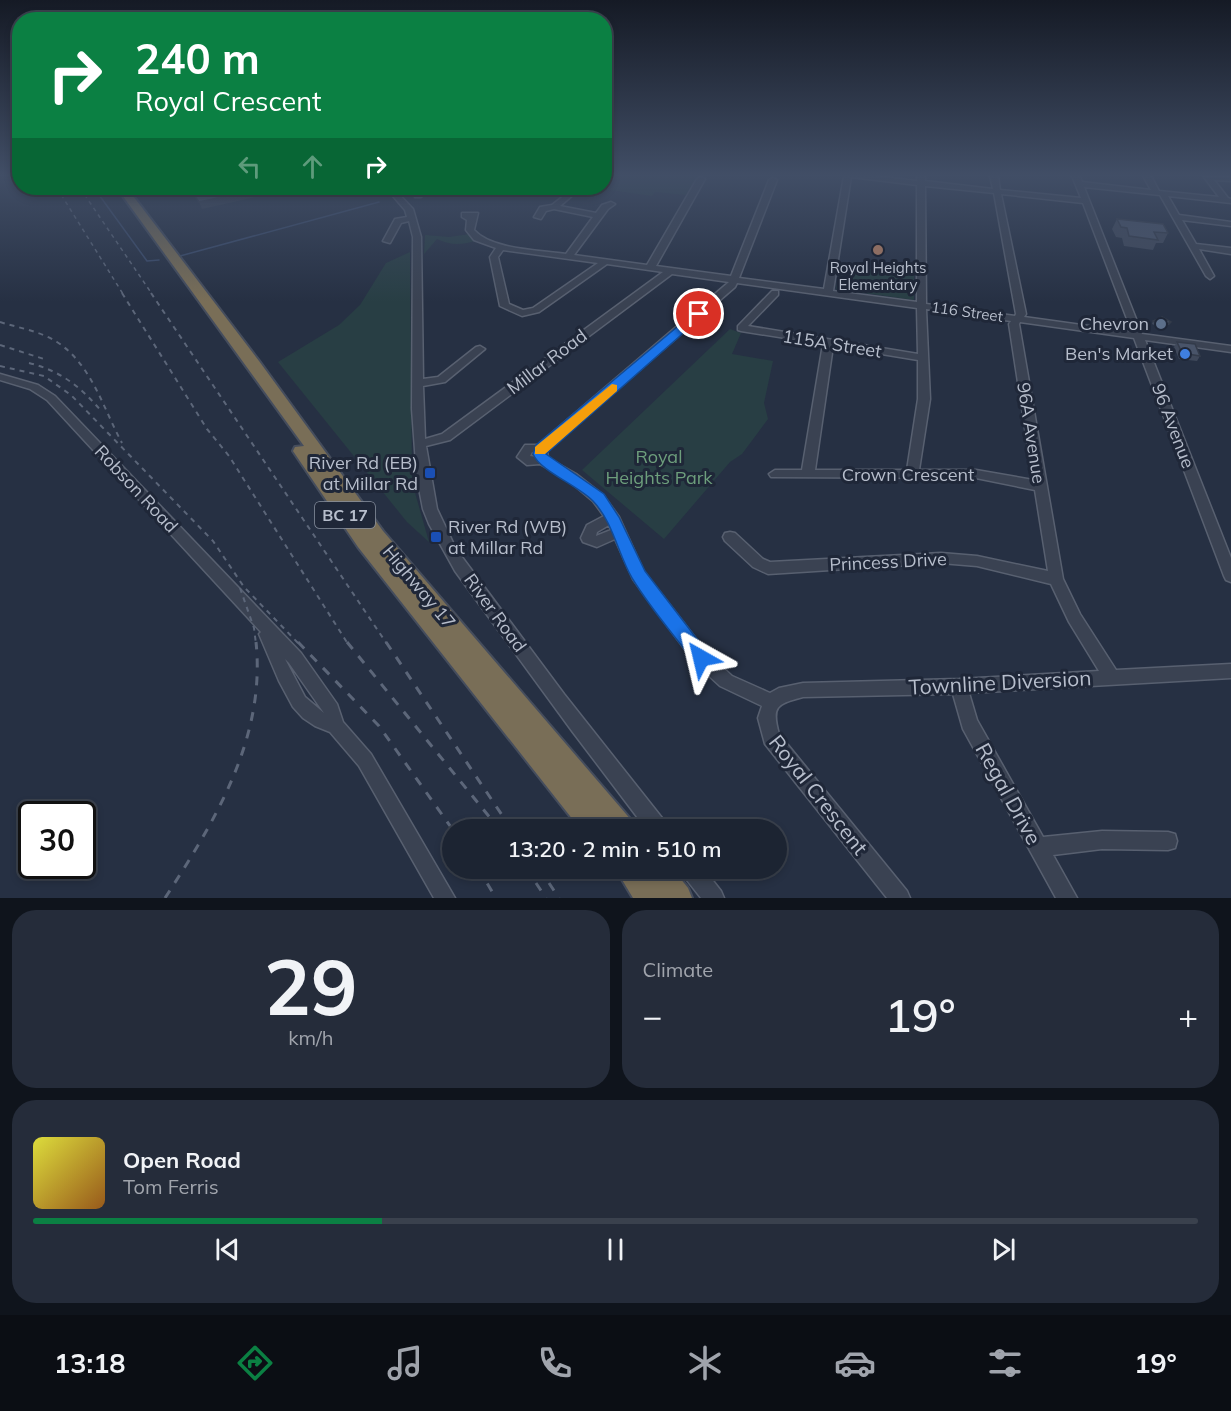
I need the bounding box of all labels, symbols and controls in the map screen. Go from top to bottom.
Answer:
text: 240 m [135,32,260,85]
icon: right [36,36,114,114]
text: Royal Crescent [135,84,322,118]
icon: left [233,150,266,183]
icon: ahead [296,150,329,183]
icon: right [359,150,392,183]
marker: Royal Heights Elementary [871,243,885,257]
place label: Royal Heights Elementary [830,258,926,294]
pin [673,288,724,339]
icon: arrive [682,297,715,330]
street label: 116 Street [930,297,1004,326]
place label: Chevron [1080,312,1149,335]
marker: Chevron [1154,317,1168,331]
street label: Millar Road [502,324,591,399]
street label: 115A Street [781,324,883,363]
place label: Ben's Market [1065,342,1173,365]
marker: Ben's Market [1178,347,1192,361]
street label: 96 Avenue [1147,380,1200,471]
street label: 96A Avenue [1012,381,1051,485]
street label: Robson Road [90,440,183,537]
park label: Royal Heights Park [605,445,713,489]
place label: River Rd (EB) at Millar Rd [309,451,418,495]
street label: Crown Crescent [842,463,974,486]
marker: River Rd (EB) at Millar Rd [423,466,437,480]
road number: BC 17 [315,502,375,528]
place label: River Rd (WB) at Millar Rd [448,515,567,559]
marker: River Rd (WB) at Millar Rd [429,530,443,544]
street label: Highway 17 [378,540,461,633]
street label: Princess Drive [829,547,947,576]
street label: River Road [459,569,532,656]
position arrow [669,626,733,690]
street label: Townline Diversion [908,664,1092,700]
street label: Royal Crescent [764,729,874,860]
street label: Regal Drive [970,738,1047,849]
speed limit sign: 30 [18,801,96,879]
text: 13:20 · 2 min · 510 m [507,835,722,863]
text: 29 [264,937,358,1035]
text: Climate [643,957,713,982]
text: 19° [885,987,956,1043]
text: − [643,995,662,1036]
text: + [1178,995,1198,1036]
text: km/h [288,1025,333,1050]
text: Open Road [123,1146,241,1174]
text: Tom Ferris [123,1174,219,1199]
icon: previous [211,1233,244,1266]
icon: pause [599,1233,632,1266]
icon: next [987,1233,1020,1266]
icon: directions [234,1342,276,1384]
icon: music [384,1342,426,1384]
icon: phone [534,1342,576,1384]
icon: climate [684,1342,726,1384]
icon: car [834,1342,876,1384]
icon: filters [984,1342,1026,1384]
text: 13:18 [54,1346,126,1380]
text: 19° [1134,1346,1177,1380]

